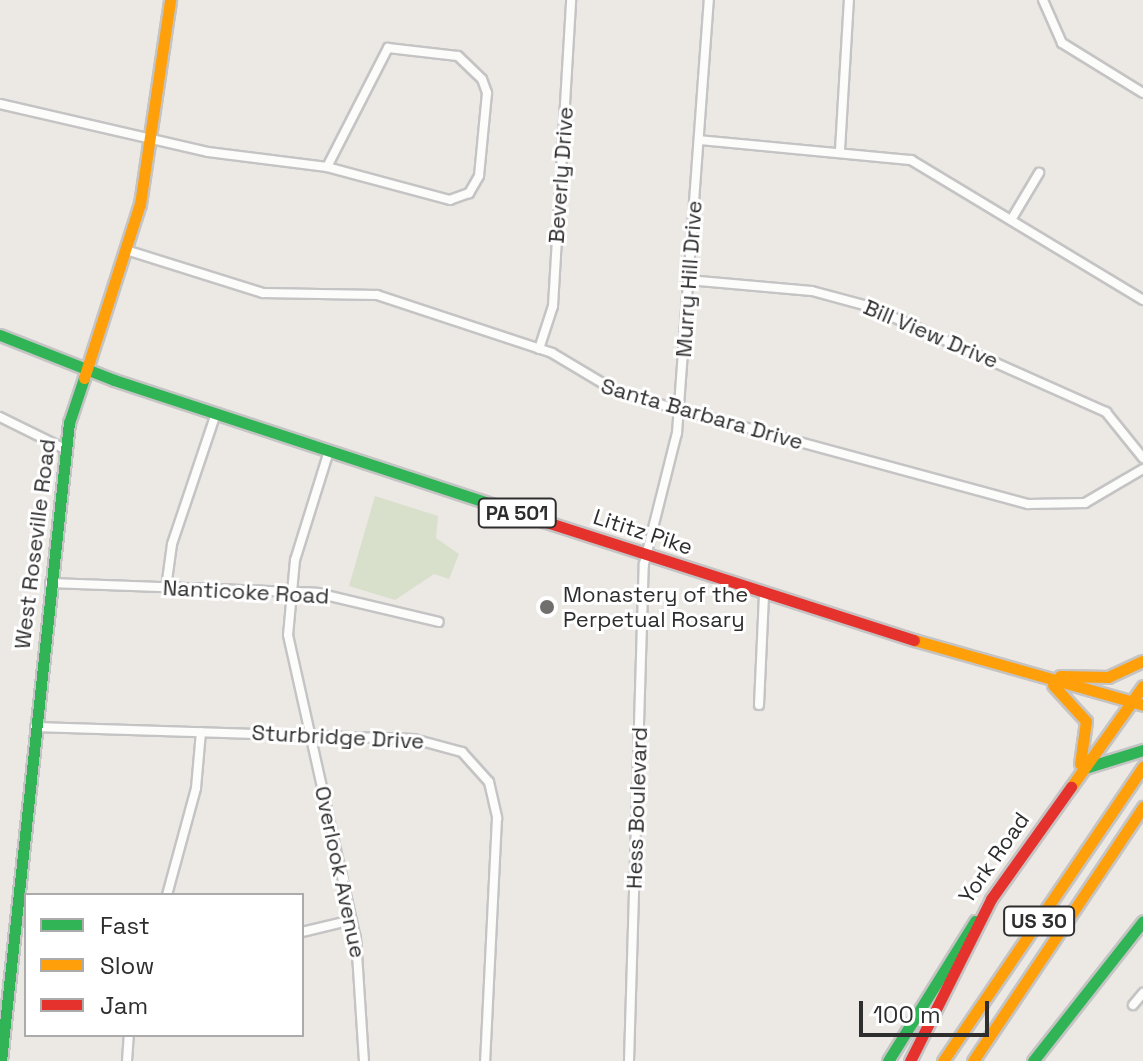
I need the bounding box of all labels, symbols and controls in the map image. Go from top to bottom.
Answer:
street label: Beverly Drive [543,106,579,244]
street label: Murry Hill Drive [670,200,708,358]
street label: Bill View Drive [859,294,1003,374]
street label: Santa Barbara Drive [598,373,806,455]
street label: West Roseville Road [9,437,61,651]
road number: PA 501 [477,497,557,529]
street label: Lititz Pike [590,504,696,560]
street label: Nanticoke Road [162,574,330,610]
place label: Monastery of the Perpetual Rosary [563,581,748,632]
marker: Monastery of the Perpetual Rosary [538,598,556,616]
street label: Sturbridge Drive [251,719,425,755]
street label: Hess Boulevard [621,727,653,889]
street label: Overlook Avenue [309,784,371,960]
street label: York Road [953,807,1035,909]
legend [24,893,304,1037]
road number: US 30 [1003,905,1075,937]
text: Fast [100,910,150,941]
text: Slow [100,950,154,981]
scale bar [863,985,993,1035]
text: Jam [100,990,148,1021]
text: 100 m [873,999,941,1030]

